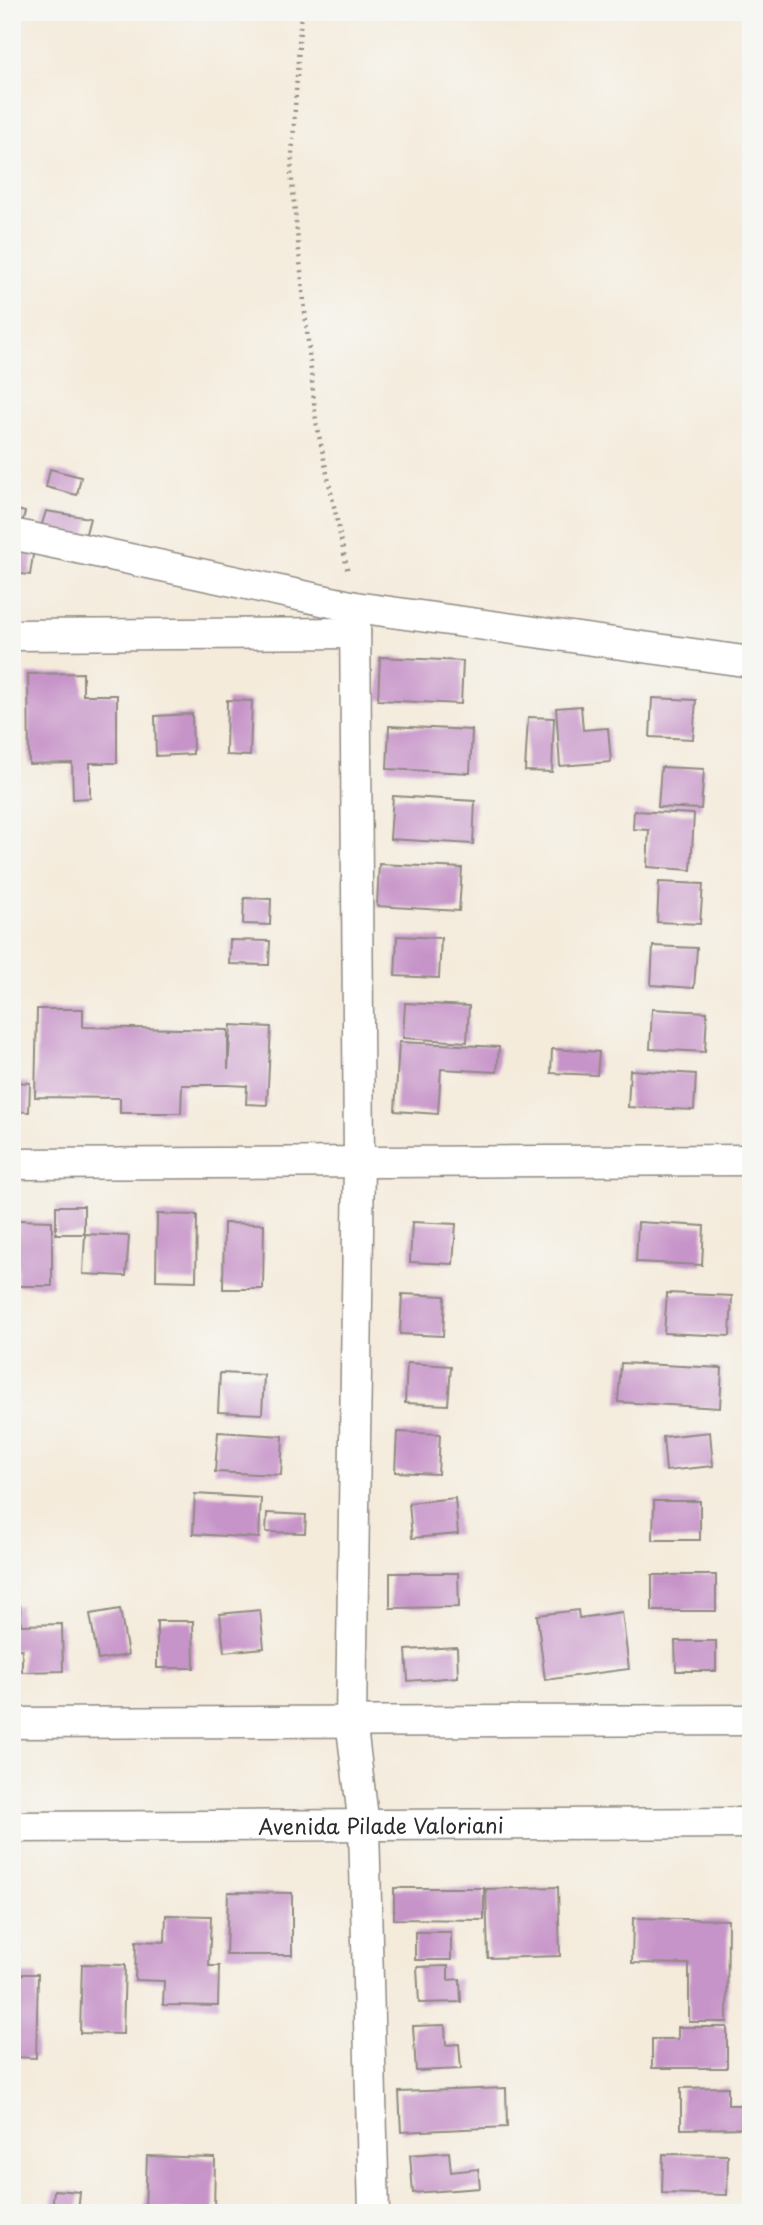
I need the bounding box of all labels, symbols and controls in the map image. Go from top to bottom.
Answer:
street label: Avenida Pilade Valoriani [258,1808,504,1842]

